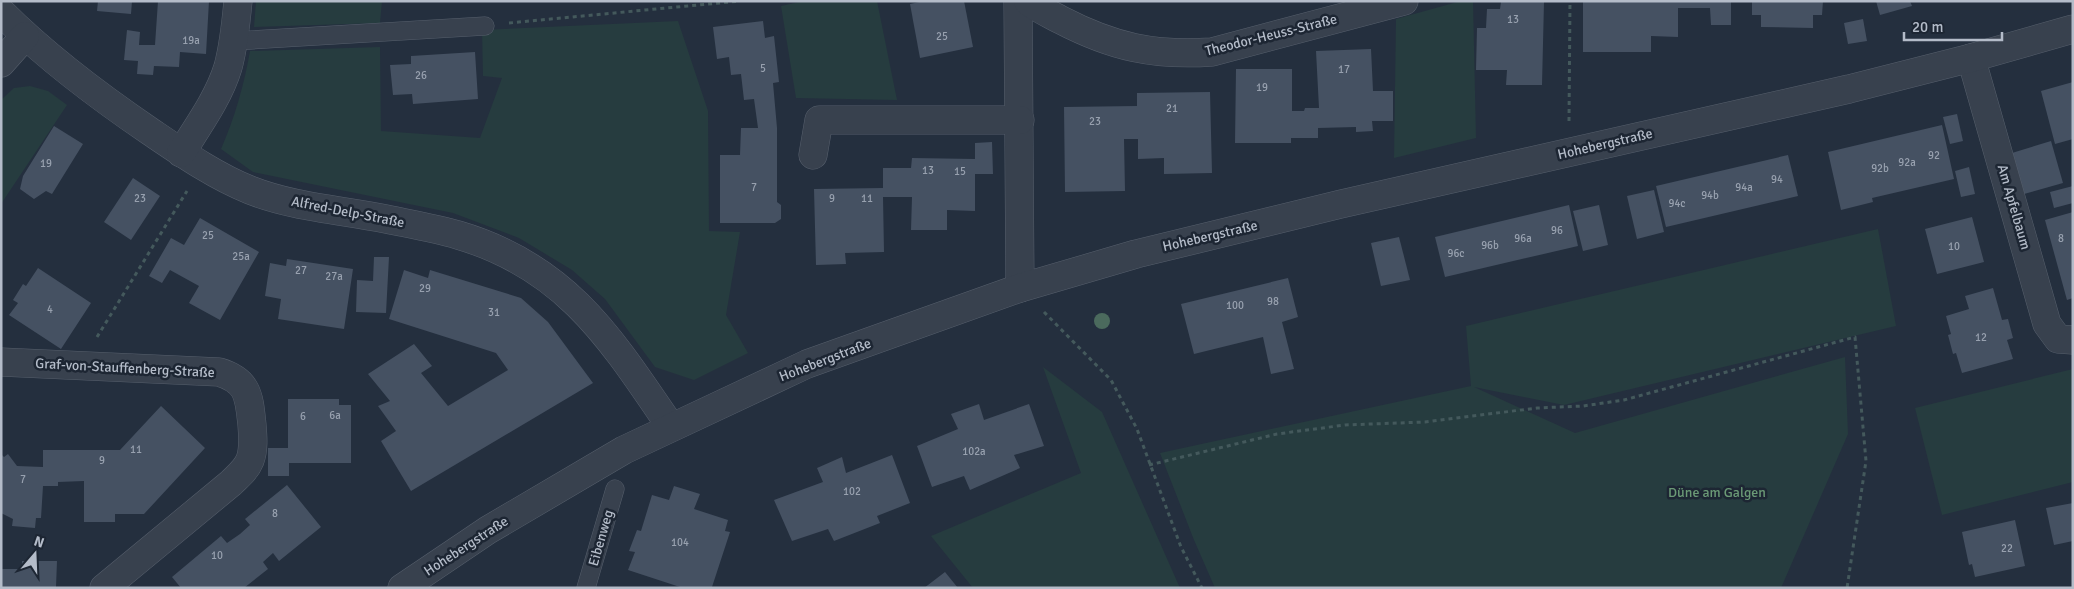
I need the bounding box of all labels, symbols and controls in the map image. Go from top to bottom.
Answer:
street label: Theodor-Heuss-Straße [1203,10,1339,60]
scale bar [1904,10,2002,42]
house number: 13 [1507,13,1519,26]
text: 20 m [1912,18,1943,36]
house number: 25 [936,30,948,43]
house number: 19a [182,34,200,47]
house number: 5 [760,62,766,75]
house number: 17 [1338,63,1350,76]
house number: 26 [415,69,427,82]
house number: 19 [1256,81,1268,94]
house number: 21 [1166,102,1178,115]
house number: 23 [1089,115,1101,128]
street label: Hohebergstraße [1556,125,1654,163]
house number: 92 [1928,149,1940,162]
house number: 92a [1898,156,1916,169]
house number: 19 [40,157,52,170]
house number: 92b [1871,162,1889,175]
street label: Am Apfelbaum [1994,162,2034,252]
house number: 13 [922,164,934,177]
house number: 15 [954,165,966,178]
house number: 94 [1771,173,1783,186]
house number: 7 [751,181,757,194]
house number: 94a [1735,181,1753,194]
house number: 94b [1701,189,1719,202]
house number: 23 [134,192,146,205]
house number: 9 [829,192,835,205]
house number: 11 [861,192,873,205]
street label: Alfred-Delp-Straße [290,193,406,231]
house number: 94c [1668,197,1686,210]
street label: Hohebergstraße [1161,217,1259,255]
house number: 96 [1551,224,1563,237]
house number: 25 [202,229,214,242]
house number: 96a [1514,232,1532,245]
house number: 8 [2058,232,2064,245]
house number: 96b [1481,239,1499,252]
house number: 10 [1948,240,1960,253]
house number: 96c [1447,247,1465,260]
house number: 25a [232,250,250,263]
house number: 27 [295,264,307,277]
house number: 27a [325,270,343,283]
house number: 29 [419,282,431,295]
house number: 98 [1267,295,1279,308]
house number: 100 [1226,299,1244,312]
house number: 4 [47,303,53,316]
house number: 31 [488,306,500,319]
house number: 12 [1975,331,1987,344]
street label: Hohebergstraße [777,335,873,385]
street label: Graf-von-Stauffenberg-Straße [35,355,215,381]
house number: 6a [329,409,341,422]
house number: 6 [300,410,306,423]
house number: 11 [130,443,142,456]
house number: 102a [962,445,986,458]
house number: 9 [99,454,105,467]
house number: 7 [20,473,26,486]
park label: Düne am Galgen [1668,484,1766,501]
house number: 102 [843,485,861,498]
house number: 8 [272,507,278,520]
street label: Eibenweg [585,508,617,568]
street label: Hohebergstraße [421,512,511,580]
north arrow [10,529,60,579]
text: N [32,533,46,552]
house number: 104 [671,536,689,549]
house number: 22 [2001,542,2013,555]
house number: 10 [211,549,223,562]

